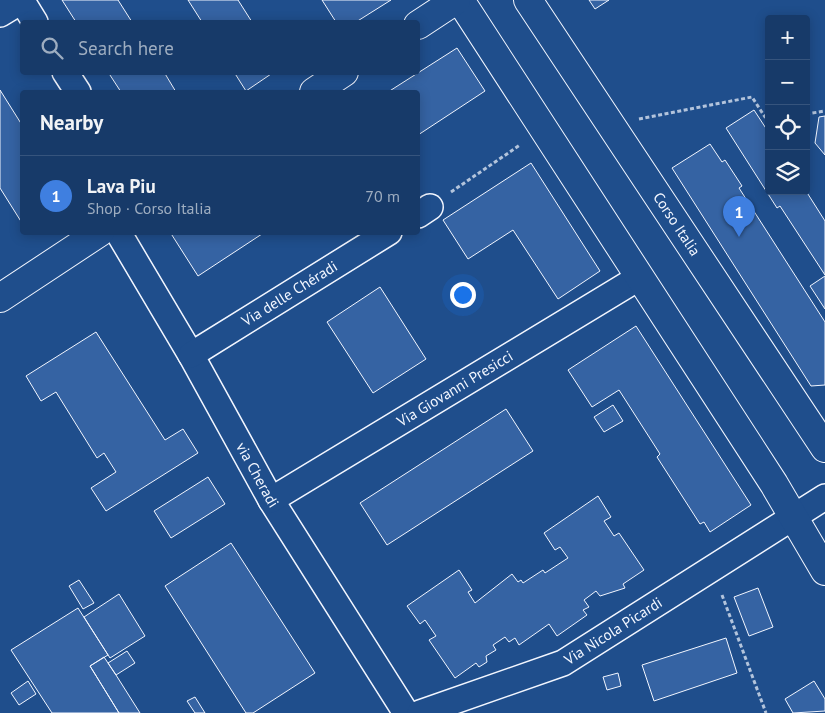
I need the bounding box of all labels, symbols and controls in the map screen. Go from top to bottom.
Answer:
map controls [765,15,810,195]
button: + [765,15,810,60]
search box [20,20,420,75]
icon: search [38,34,66,62]
text: Search here [78,36,174,60]
button: − [765,60,810,105]
button: locate [765,105,810,150]
text: Nearby [40,109,103,136]
button: layers [765,150,810,195]
text: Lava Piu [87,174,156,198]
text: 1 [51,186,61,206]
text: 70 m [365,186,400,206]
street label: Corso Italia [649,189,705,259]
pin: 1 [723,196,755,237]
text: Shop · Corso Italia [87,198,211,218]
street label: Via delle Chéradi [237,256,341,331]
your location [450,282,476,308]
street label: Via Giovanni Presicci [392,346,516,431]
street label: via Cheradi [232,439,283,511]
street label: Via Nicola Picardi [560,593,666,669]

